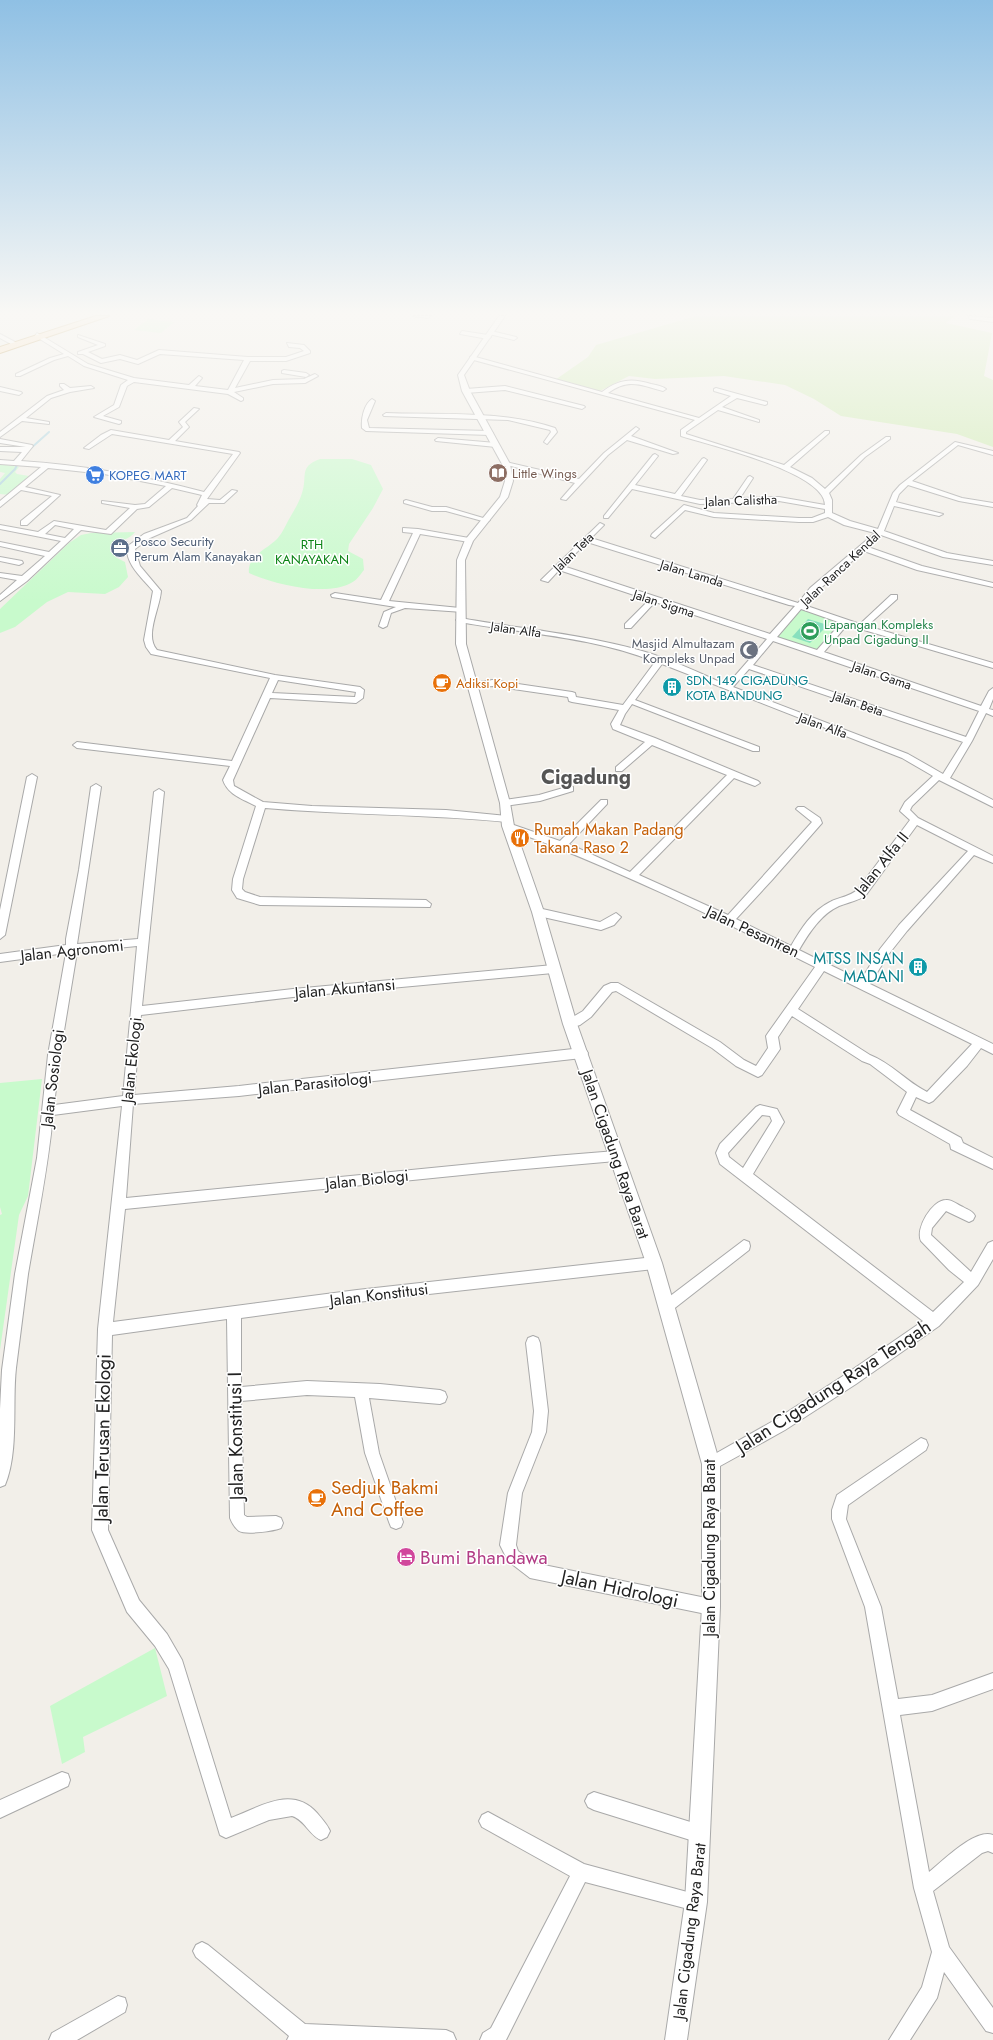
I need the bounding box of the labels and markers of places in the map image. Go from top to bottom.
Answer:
library icon: Little Wings [487,462,509,484]
supermarket icon: KOPEG MART [84,464,106,486]
place label: Little Wings [512,464,577,483]
place label: KOPEG MART [109,466,187,485]
place label: Posco Security Perum Alam Kanayakan [134,532,262,566]
office icon: Posco Security Perum Alam Kanayakan [109,537,131,559]
place label: Lapangan Kompleks Unpad Cigadung II [824,615,933,649]
sports icon: Lapangan Kompleks Unpad Cigadung II [799,620,821,642]
place label: Masjid Almultazam Kompleks Unpad [632,634,735,668]
mosque icon: Masjid Almultazam Kompleks Unpad [738,639,760,661]
place label: SDN 149 CIGADUNG KOTA BANDUNG [686,671,808,705]
cafe icon: Adiksi Kopi [431,672,453,694]
place label: Adiksi Kopi [456,674,518,693]
building icon: SDN 149 CIGADUNG KOTA BANDUNG [661,676,683,698]
place label: Rumah Makan Padang Takana Raso 2 [534,818,684,859]
restaurant icon: Rumah Makan Padang Takana Raso 2 [509,827,531,849]
place label: MTSS INSAN MADANI [813,947,904,988]
building icon: MTSS INSAN MADANI [907,956,929,978]
place label: Sedjuk Bakmi And Coffee [331,1474,439,1523]
cafe icon: Sedjuk Bakmi And Coffee [306,1487,328,1509]
place label: Bumi Bhandawa [420,1544,548,1571]
hotel icon: Bumi Bhandawa [395,1546,417,1568]

